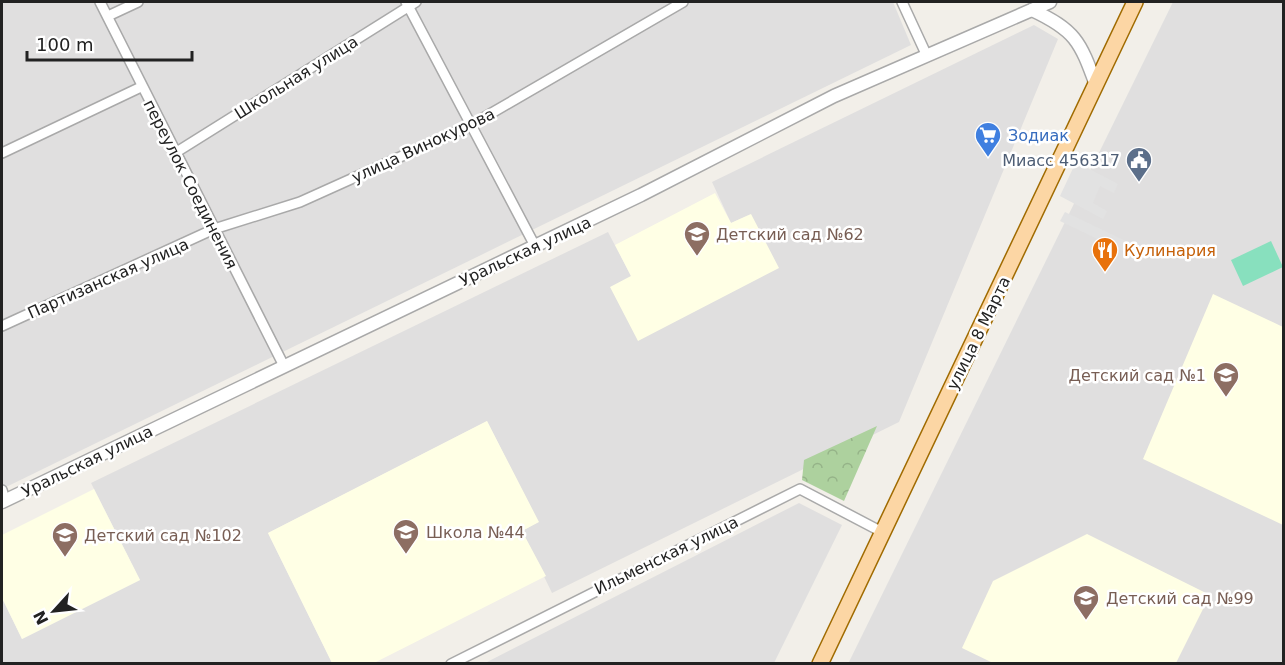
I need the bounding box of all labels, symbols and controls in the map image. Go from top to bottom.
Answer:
scale bar [27,24,192,62]
street label: Школьная улица [231,32,362,123]
text: 100 m [36,34,94,55]
street label: переулок Соединения [140,96,242,272]
street label: улица Винокурова [349,104,498,187]
supermarket icon: Зодиак [973,120,1003,158]
place label: Зодиак [1008,126,1069,145]
public building icon: Миасс 456317 [1124,145,1154,183]
place label: Миасс 456317 [1002,151,1120,170]
street label: Уральская улица [456,213,594,290]
school or university icon: Детский сад №62 [682,219,712,257]
place label: Детский сад №62 [716,225,864,244]
street label: Партизанская улица [25,234,192,323]
restaurant icon: Кулинария [1090,235,1120,273]
place label: Кулинария [1124,241,1216,260]
street label: улица 8 Марта [943,273,1014,393]
school or university icon: Детский сад №1 [1211,360,1241,398]
place label: Детский сад №1 [1068,366,1206,385]
street label: Уральская улица [19,422,156,501]
street label: Ильменская улица [591,512,741,599]
school or university icon: Школа №44 [391,517,421,555]
school or university icon: Детский сад №102 [50,520,80,558]
place label: Школа №44 [426,523,525,542]
place label: Детский сад №102 [84,526,242,545]
north arrow [24,581,84,641]
school or university icon: Детский сад №99 [1071,583,1101,621]
place label: Детский сад №99 [1106,589,1254,608]
text: N [30,607,53,628]

